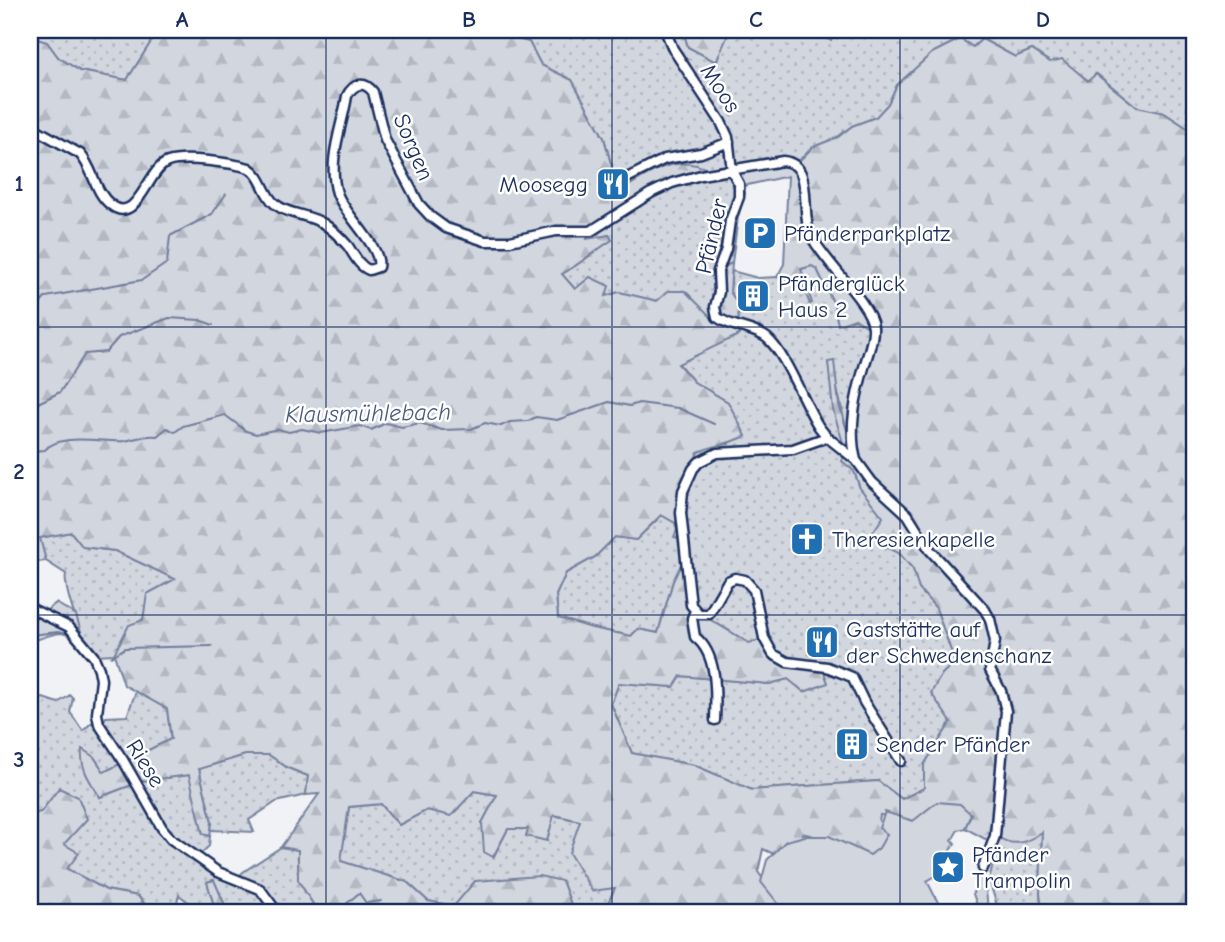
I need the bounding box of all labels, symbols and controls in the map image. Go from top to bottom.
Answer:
text: A [176,6,189,33]
text: B [462,6,476,33]
text: C [749,6,763,33]
text: D [1036,6,1050,33]
street label: Moos [695,59,746,118]
street label: Sorgen [387,110,440,185]
restaurant icon: Moosegg [594,165,632,203]
text: 1 [14,170,24,197]
place label: Moosegg [499,171,588,198]
street label: Pfänder [690,195,733,276]
parking icon: Pfänderparkplatz [741,214,779,252]
place label: Pfänderparkplatz [784,220,950,247]
place label: Pfänderglück Haus 2 [778,270,905,323]
building icon: Pfänderglück Haus 2 [734,277,772,315]
water label: Klausmühlebach [285,398,451,428]
text: 2 [13,458,25,485]
church icon: Theresienkapelle [788,520,826,558]
place label: Theresienkapelle [832,526,995,553]
place label: Gaststätte auf der Schwedenschanz [846,616,1051,669]
restaurant icon: Gaststätte auf der Schwedenschanz [803,623,841,661]
building icon: Sender Pfänder [833,725,871,763]
place label: Sender Pfänder [876,731,1031,758]
street label: Riese [120,734,171,792]
text: 3 [13,746,25,773]
place label: Pfänder Trampolin [972,841,1071,894]
place icon: Pfänder Trampolin [929,848,967,886]

